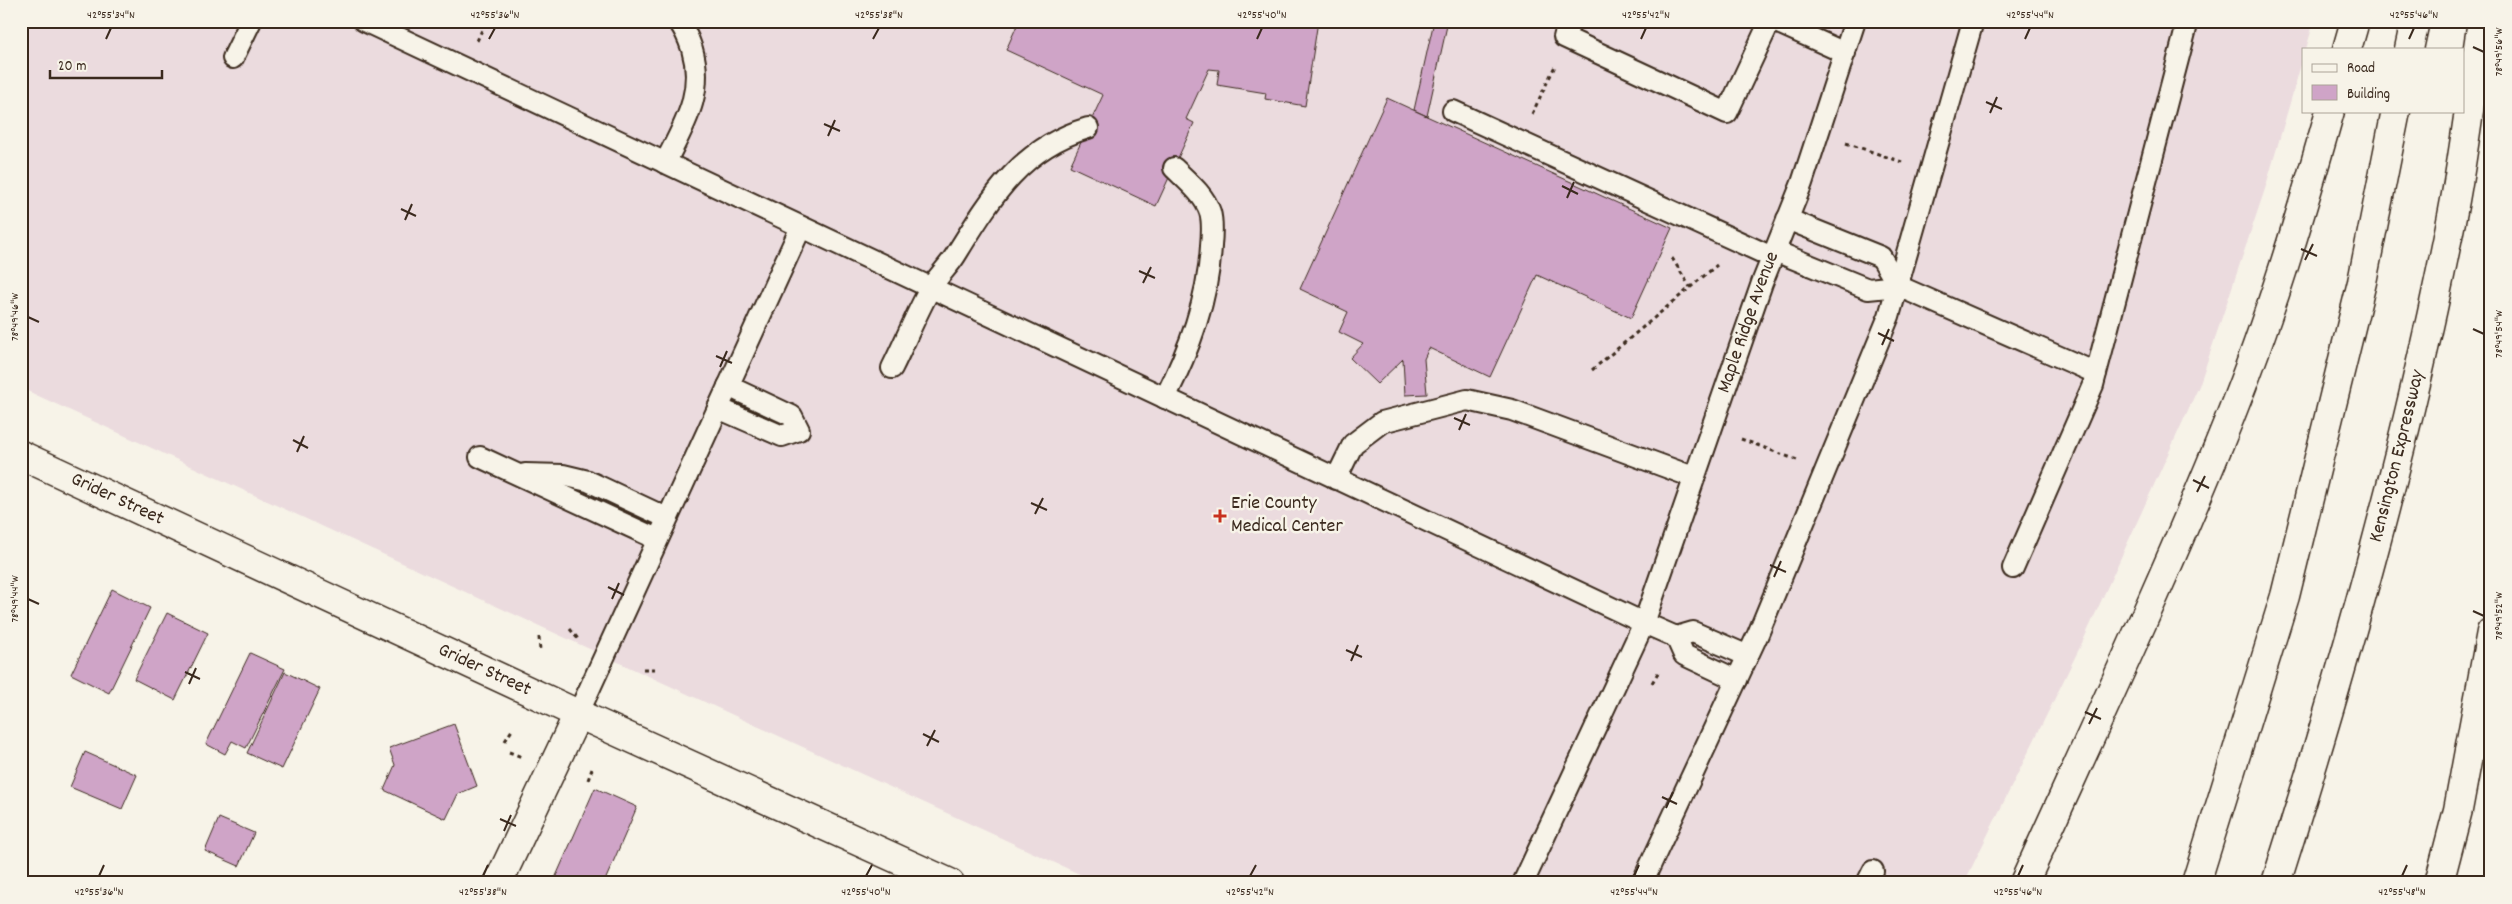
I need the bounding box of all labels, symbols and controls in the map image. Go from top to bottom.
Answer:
text: 42°55'34"N [87,7,135,24]
text: 42°55'36"N [471,7,520,24]
text: 42°55'38"N [855,7,903,24]
text: 42°55'40"N [1237,7,1287,24]
text: 42°55'42"N [1622,7,1670,24]
text: 42°55'44"N [2006,7,2054,24]
text: 42°55'46"N [2390,7,2438,24]
text: 78°49'56"W [2491,28,2508,76]
scale bar [50,48,162,80]
legend [2302,48,2464,112]
text: 20 m [58,56,86,78]
text: Road [2347,58,2375,80]
text: Building [2347,84,2390,106]
street label: Maple Ridge Avenue [1711,247,1787,397]
text: 78°49'46"W [7,293,24,341]
text: 78°49'54"W [2491,310,2508,358]
street label: Kensington Expressway [2363,366,2433,545]
street label: Grider Street [66,466,168,533]
place label: Erie County Medical Center [1231,490,1343,541]
marker: Erie County Medical Center [1213,509,1227,523]
text: 78°49'44"W [7,575,24,623]
text: 78°49'52"W [2491,592,2508,640]
street label: Grider Street [433,637,536,704]
text: 42°55'36"N [75,884,124,901]
text: 42°55'38"N [459,884,507,901]
text: 42°55'40"N [841,884,891,901]
text: 42°55'42"N [1226,884,1274,901]
text: 42°55'44"N [1610,884,1658,901]
text: 42°55'46"N [1994,884,2042,901]
text: 42°55'48"N [2378,884,2426,901]

